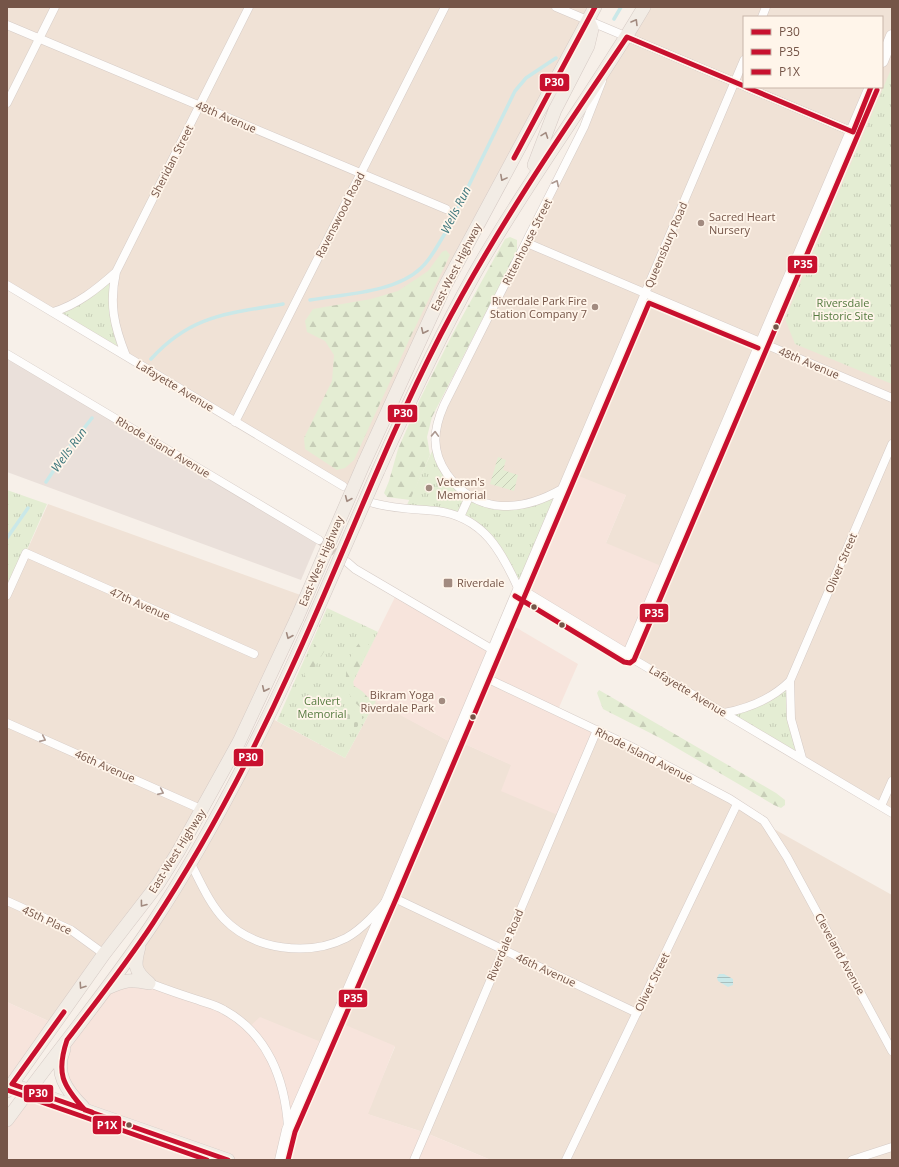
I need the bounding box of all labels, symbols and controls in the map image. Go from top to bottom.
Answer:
legend [743,16,883,88]
one-way arrow [631,19,638,26]
text: P30 [779,23,800,40]
text: P35 [779,43,800,60]
text: P1X [779,63,800,80]
line badge: P30 [539,73,570,92]
text: P30 [544,74,564,89]
street label: 48th Avenue [194,97,259,136]
street label: Sheridan Street [147,122,196,200]
one-way arrow [540,132,548,139]
street label: Ravenswood Road [311,169,368,260]
one-way arrow [500,174,507,181]
one-way arrow [551,180,559,188]
water label: Wells Run [436,183,475,236]
street label: Rittenhouse Street [498,196,555,288]
street label: Queensbury Road [641,199,690,290]
place label: Sacred Heart Nursery [709,209,776,237]
marker: Sacred Heart Nursery [696,218,706,228]
street label: East-West Highway [427,220,484,313]
line badge: P35 [787,255,818,274]
text: P35 [793,256,813,271]
place label: Riverdale Park Fire Station Company 7 [490,293,587,321]
park label: Riversdale Historic Site [813,295,873,323]
marker: Riverdale Park Fire Station Company 7 [590,302,600,312]
unlabelled marker [771,322,781,332]
one-way arrow [421,326,429,334]
street label: 48th Avenue [777,343,842,382]
street label: Lafayette Avenue [133,356,217,415]
line badge: P30 [387,404,418,423]
text: P30 [393,405,413,420]
street label: Rhode Island Avenue [113,412,213,481]
water label: Wells Run [47,424,91,475]
one-way arrow [431,431,439,437]
place label: Veteran's Memorial [437,474,486,502]
marker: Veteran's Memorial [424,483,434,493]
one-way arrow [345,494,353,502]
street label: East-West Highway [295,513,347,608]
street label: Oliver Street [821,530,860,595]
place label: Riverdale [457,575,505,590]
marker: Riverdale [442,577,454,589]
street label: 47th Avenue [108,584,173,623]
unlabelled marker [529,602,539,612]
line badge: P35 [639,603,669,623]
text: P35 [644,605,664,620]
unlabelled marker [557,620,567,630]
one-way arrow [285,632,293,639]
street label: Lafayette Avenue [646,661,730,720]
one-way arrow [262,685,270,693]
place label: Bikram Yoga Riverdale Park [361,687,434,715]
park label: Calvert Memorial [297,693,347,721]
marker: Bikram Yoga Riverdale Park [437,696,447,706]
unlabelled marker [468,712,478,722]
street label: Rhode Island Avenue [593,723,696,786]
one-way arrow [39,734,46,742]
street label: 46th Avenue [73,746,138,785]
line badge: P30 [233,748,264,767]
text: P30 [238,749,258,764]
one-way arrow [157,787,165,795]
street label: East-West Highway [145,805,209,896]
one-way arrow [140,900,148,907]
street label: 45th Place [20,902,74,938]
street label: Riverdale Road [483,907,526,983]
street label: Cleveland Avenue [812,910,869,997]
street label: 46th Avenue [514,949,579,990]
street label: Oliver Street [631,950,672,1014]
one-way arrow [79,982,87,989]
line badge: P35 [338,989,368,1008]
text: P35 [343,990,363,1005]
line badge: P30 [23,1084,54,1103]
text: P30 [28,1085,48,1100]
line badge: P1X [92,1115,122,1135]
text: P1X [97,1117,118,1132]
unlabelled marker [124,1120,134,1130]

